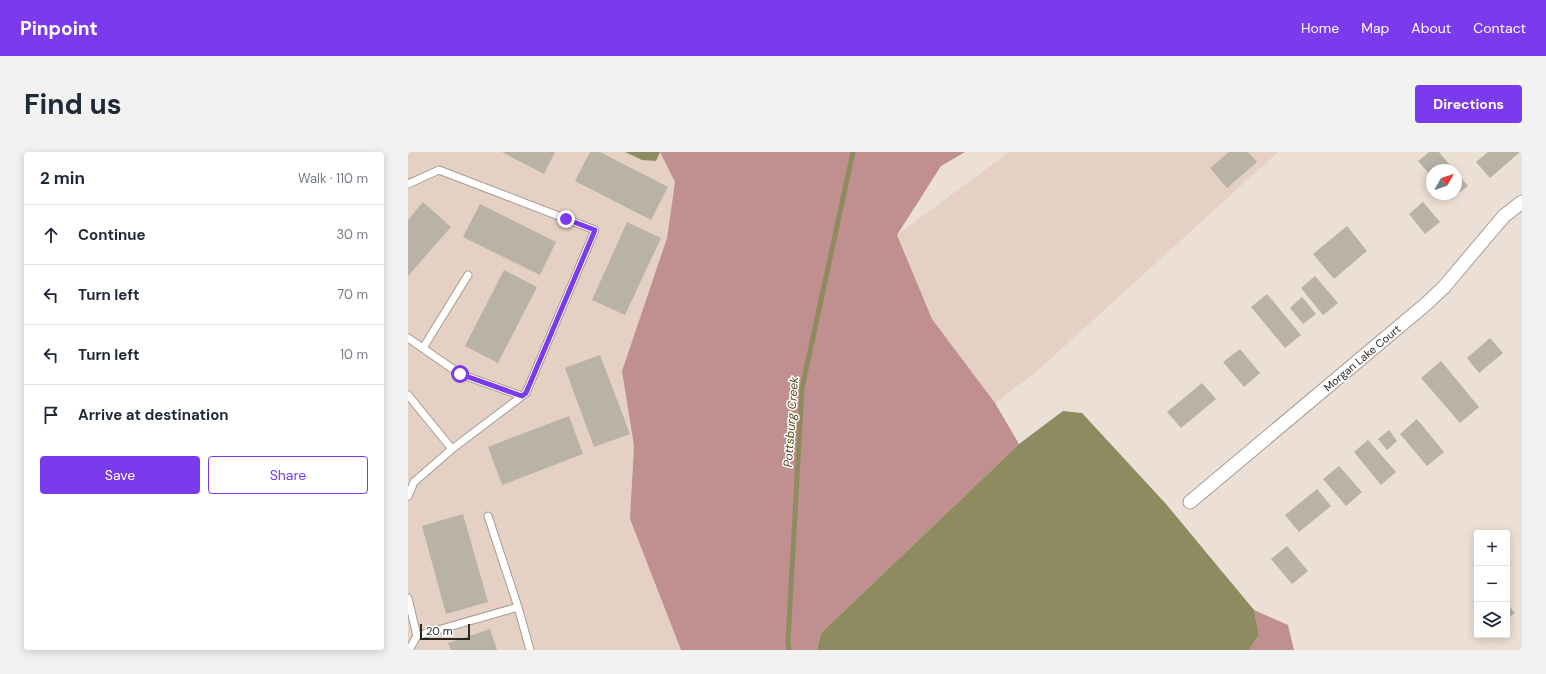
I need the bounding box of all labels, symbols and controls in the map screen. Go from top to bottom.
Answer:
text: Pinpoint [20,16,98,41]
text: Home [1301,19,1339,37]
text: Map [1361,19,1389,37]
text: About [1411,19,1451,37]
text: Contact [1473,19,1526,37]
button: Directions [1415,85,1522,123]
text: Find us [24,86,122,123]
north arrow [1426,164,1462,200]
text: 2 min [40,167,85,189]
text: Walk · 110 m [298,170,368,187]
route end [557,210,575,228]
icon: ahead [40,224,62,246]
text: Continue [78,225,146,245]
text: 30 m [336,226,368,243]
icon: left [40,284,62,306]
text: Turn left [78,285,139,305]
text: 70 m [337,286,368,303]
street label: Morgan Lake Court [1321,322,1403,394]
icon: left [40,344,62,366]
text: Turn left [78,345,139,365]
text: 10 m [340,346,368,363]
route start [451,365,469,383]
water label: Pottsburg Creek [780,375,802,468]
icon: arrive [40,404,62,426]
text: Arrive at destination [78,405,229,425]
button: Save [40,456,200,494]
button: Share [208,456,368,494]
map controls [1474,530,1510,638]
button: + [1474,530,1510,566]
button: − [1474,566,1510,602]
button: layers [1474,602,1510,638]
scale bar [420,622,470,641]
text: 20 m [426,624,452,638]

